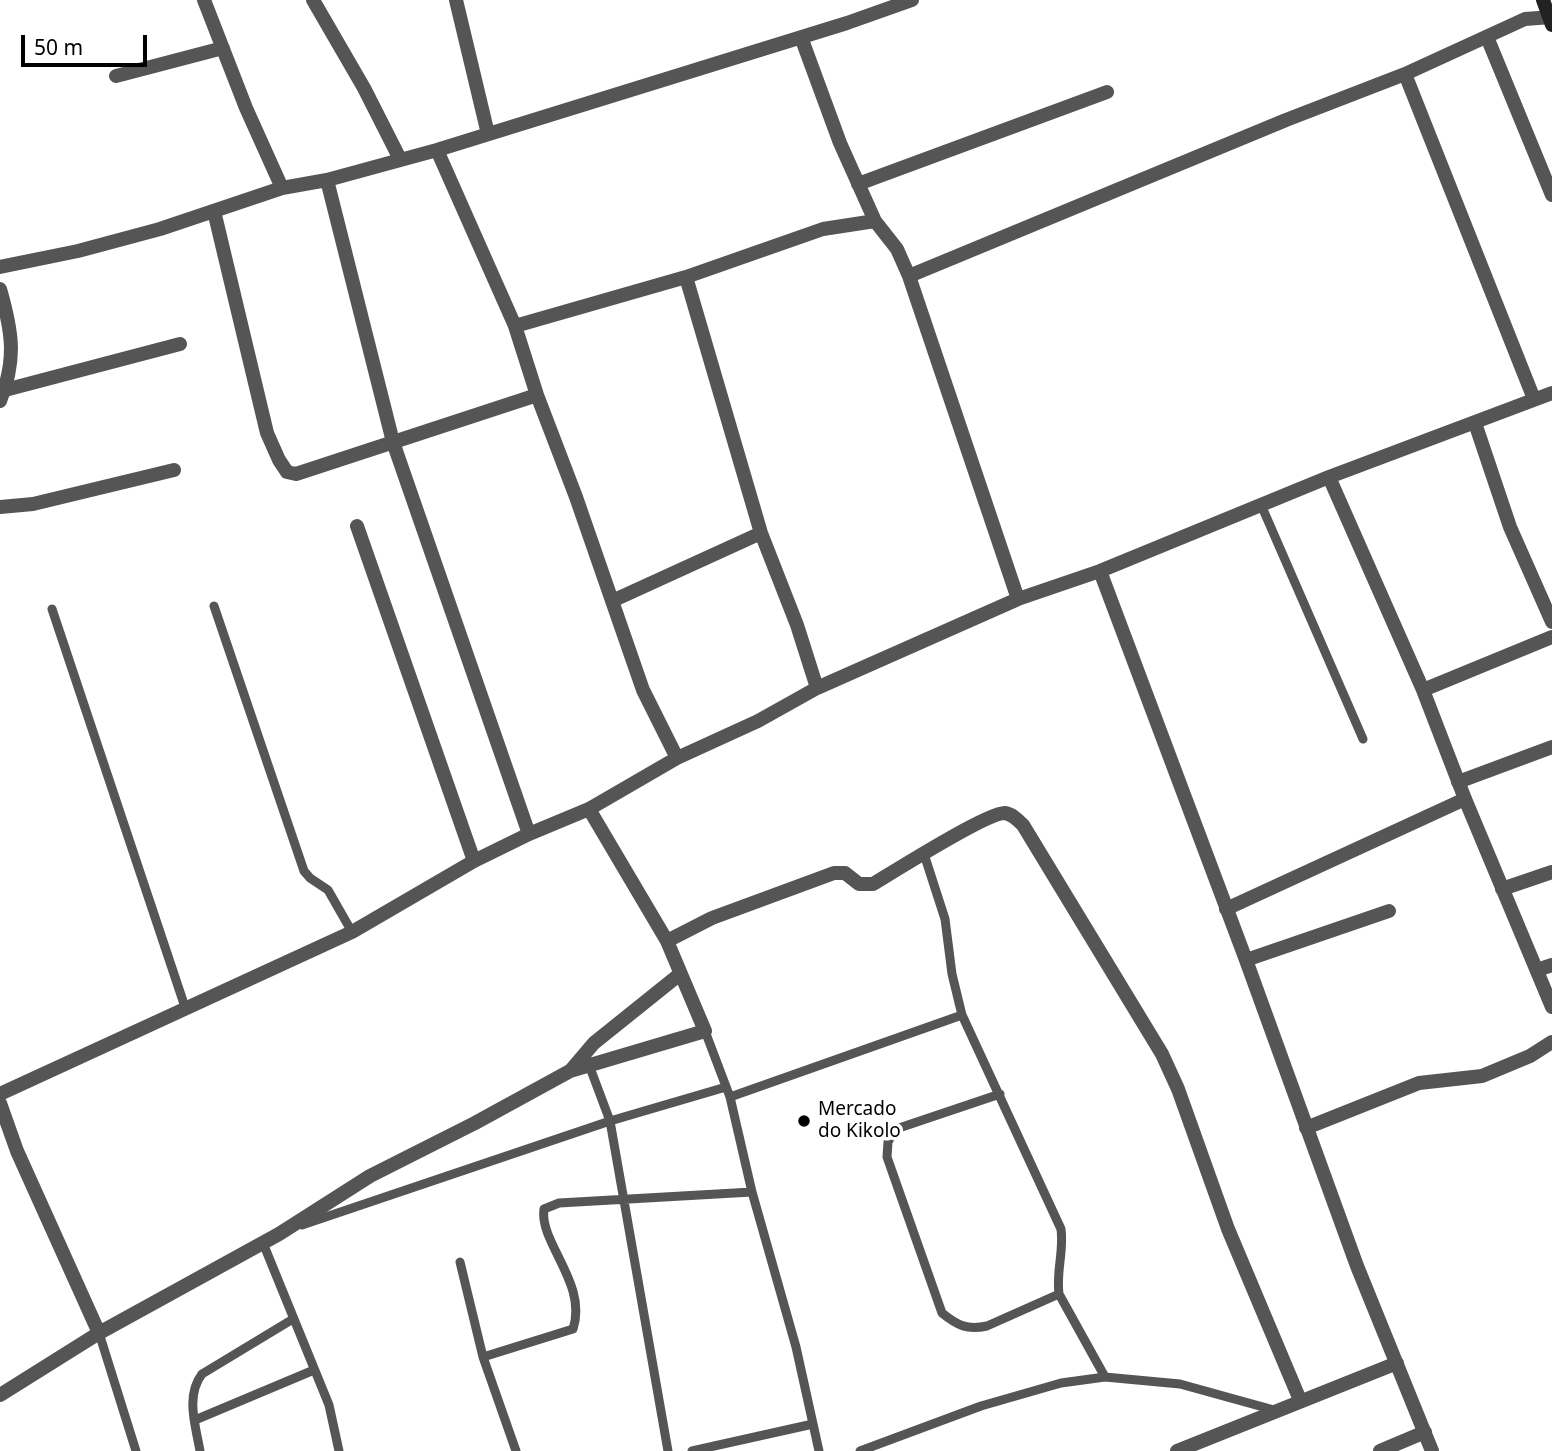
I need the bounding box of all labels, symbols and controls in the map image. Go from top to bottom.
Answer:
scale bar [24,21,150,65]
text: 50 m [34,33,83,61]
place label: Mercado do Kikolo [818,1099,901,1143]
marker: Mercado do Kikolo [796,1113,812,1129]

